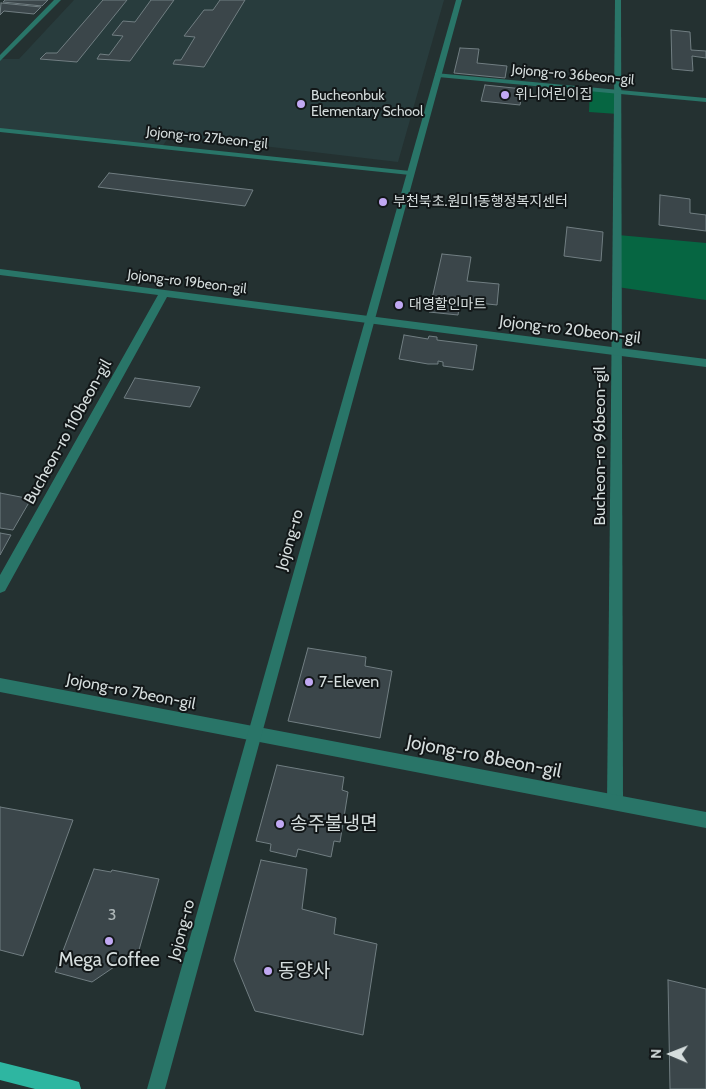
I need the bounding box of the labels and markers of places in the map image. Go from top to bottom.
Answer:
place label: 위니어린이집 [515,87,592,103]
place label: Bucheonbuk Elementary School [311,88,423,120]
marker: 위니어린이집 [499,89,511,101]
marker: Bucheonbuk Elementary School [295,98,307,110]
place label: 부천북초.원미1동행정복지센터 [393,194,568,210]
marker: 부천북초.원미1동행정복지센터 [377,196,389,208]
place label: 대영할인마트 [409,297,486,313]
marker: 대영할인마트 [393,299,405,311]
place label: 7-Eleven [319,672,379,692]
marker: 7-Eleven [303,676,315,688]
place label: 송주불냉면 [290,813,377,835]
marker: 송주불냉면 [274,818,286,830]
marker: Mega Coffee [103,935,115,947]
place label: Mega Coffee [58,949,160,971]
place label: 동양사 [278,960,330,982]
marker: 동양사 [262,965,274,977]

